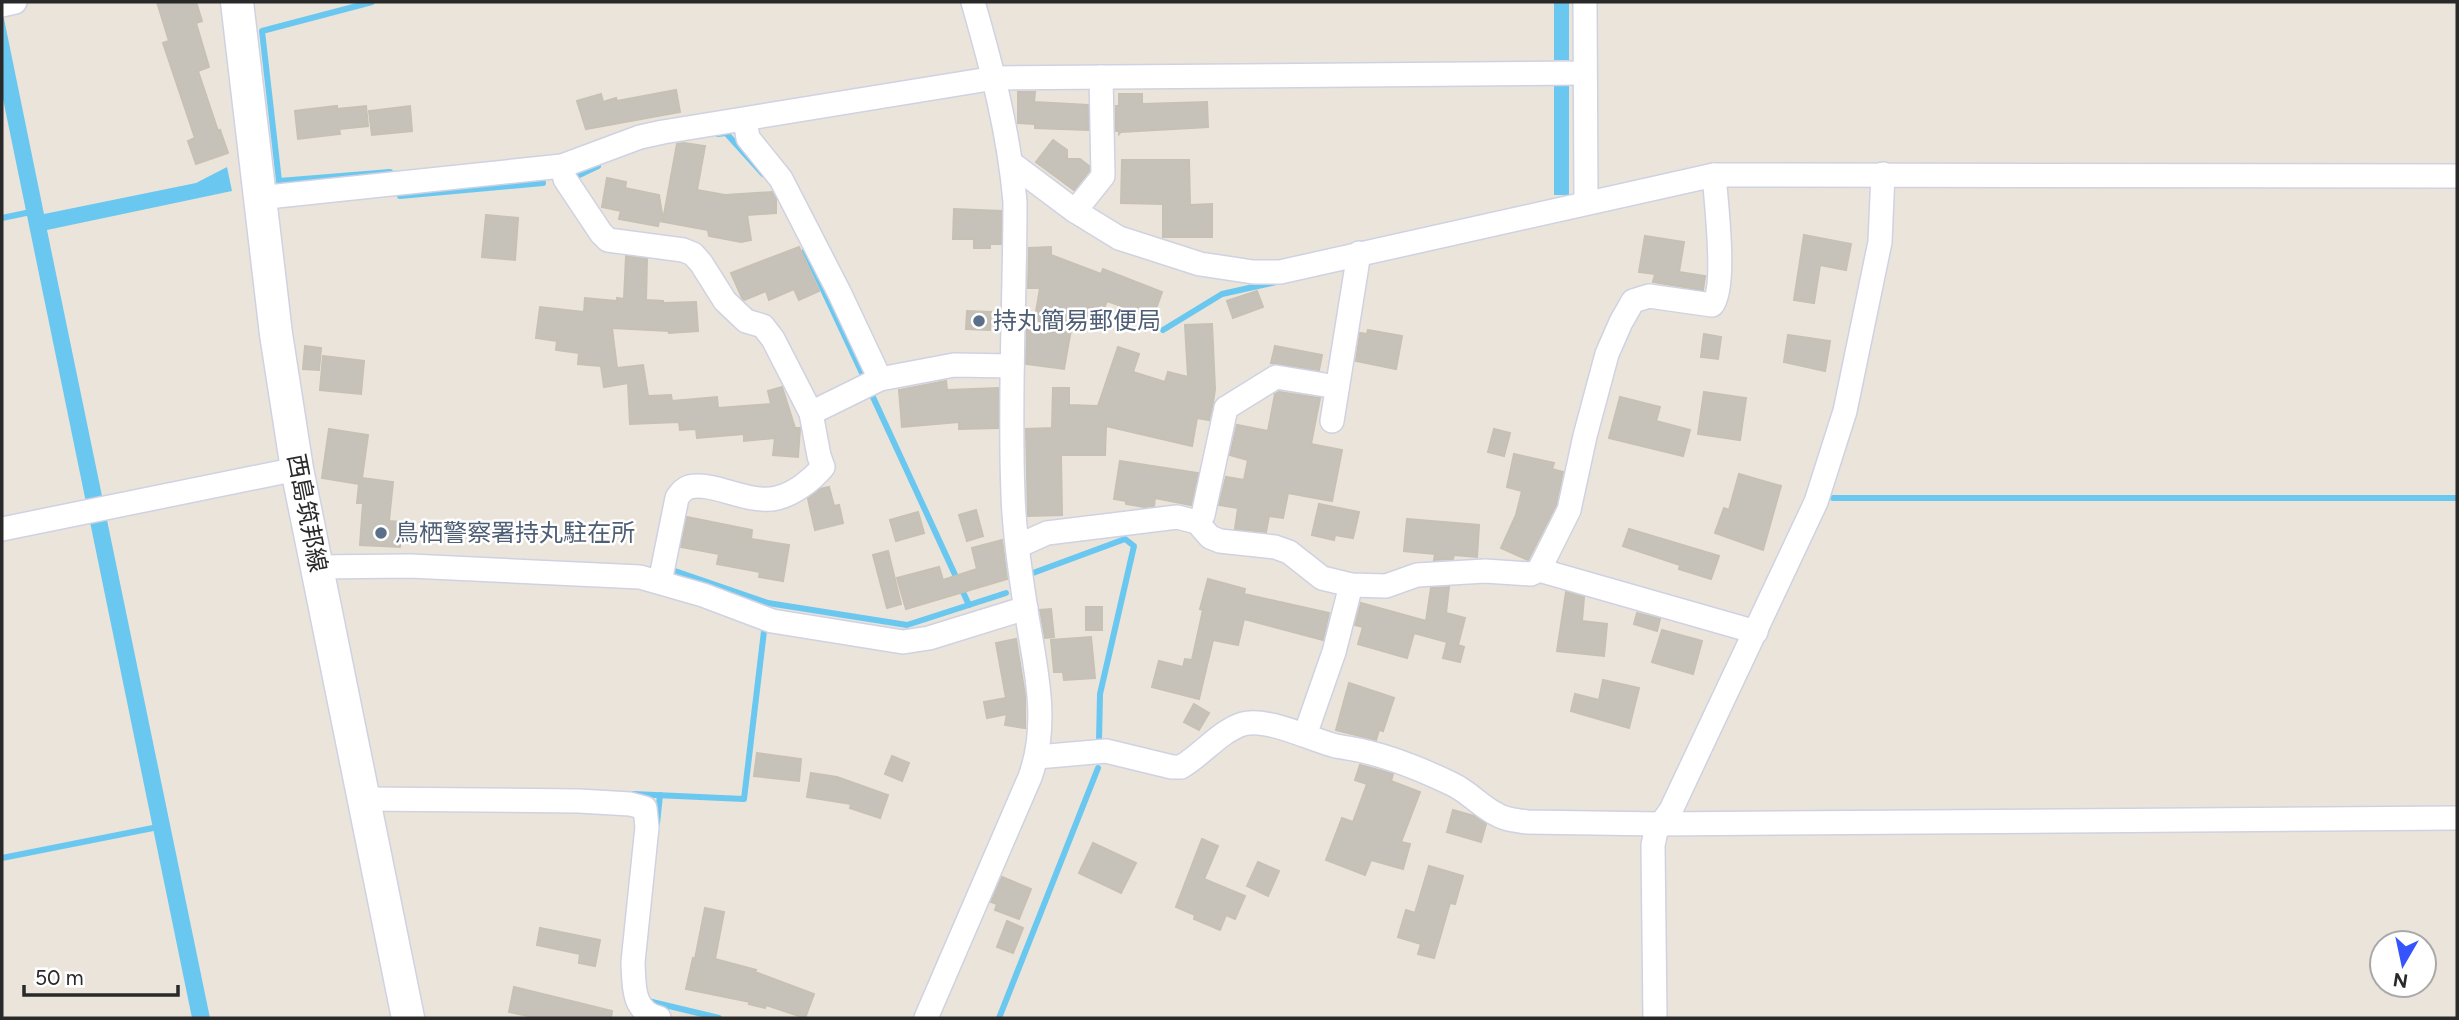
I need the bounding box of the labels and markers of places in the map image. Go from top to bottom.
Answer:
place label: 持丸簡易郵便局 [993,306,1161,335]
marker: 持丸簡易郵便局 [971,313,987,329]
place label: 鳥栖警察署持丸駐在所 [395,518,635,547]
marker: 鳥栖警察署持丸駐在所 [373,525,389,541]

